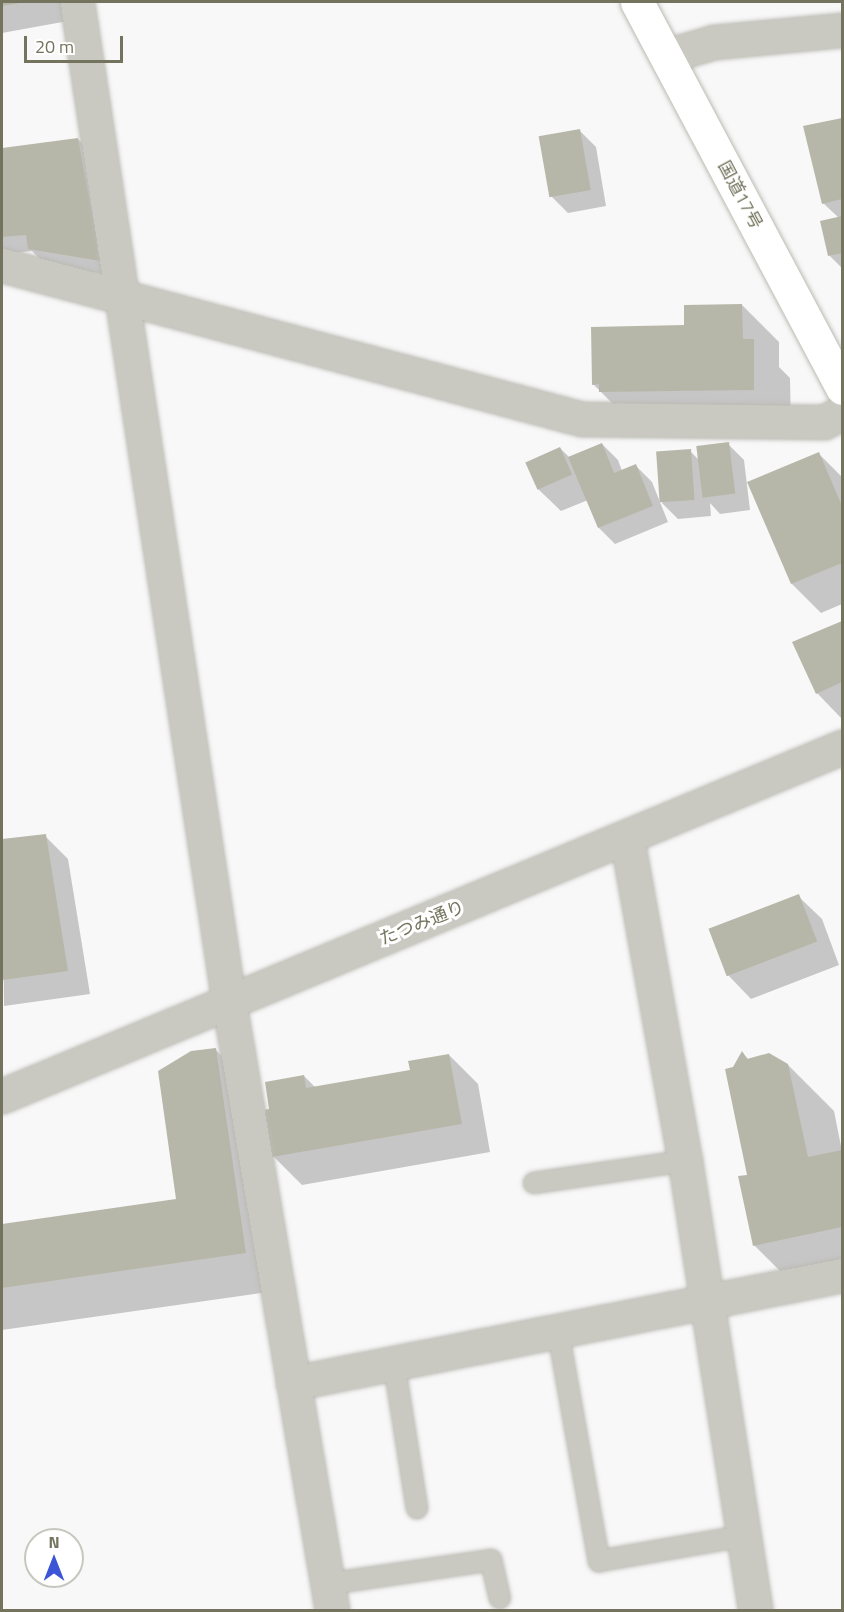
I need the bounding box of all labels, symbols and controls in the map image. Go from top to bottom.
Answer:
scale bar [27,24,126,62]
text: 20 m [35,33,74,60]
street label: 国道17号 [713,157,767,233]
street label: たつみ通り [376,896,468,950]
north arrow [24,1528,84,1588]
text: N [48,1530,60,1554]

